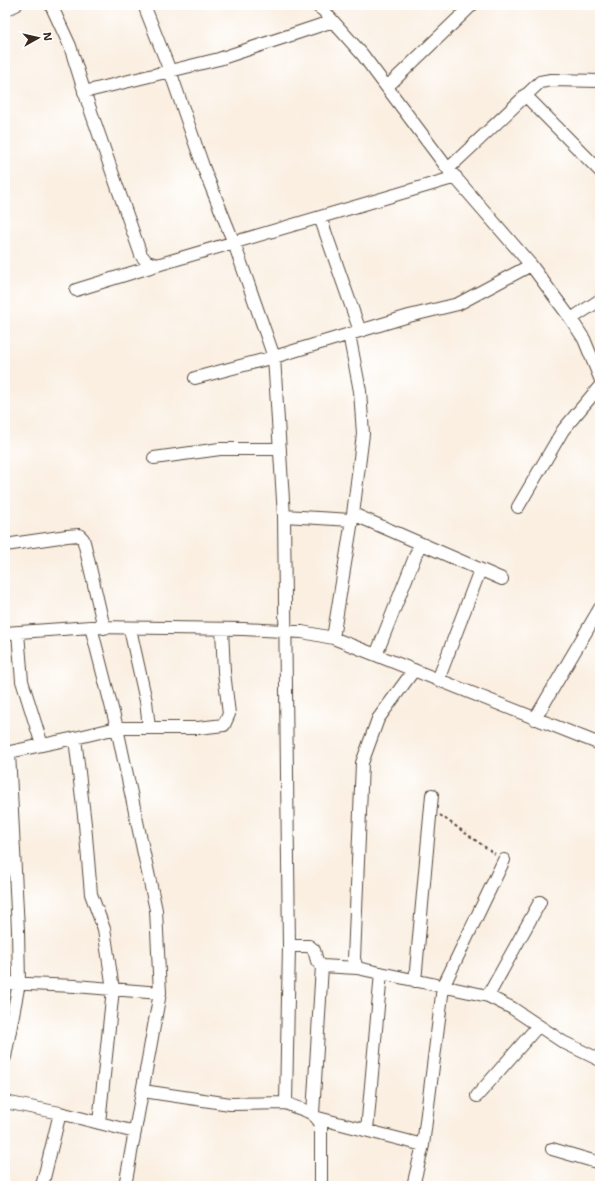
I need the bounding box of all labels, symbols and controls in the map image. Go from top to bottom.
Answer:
north arrow [18,18,58,58]
text: N [39,31,55,42]

